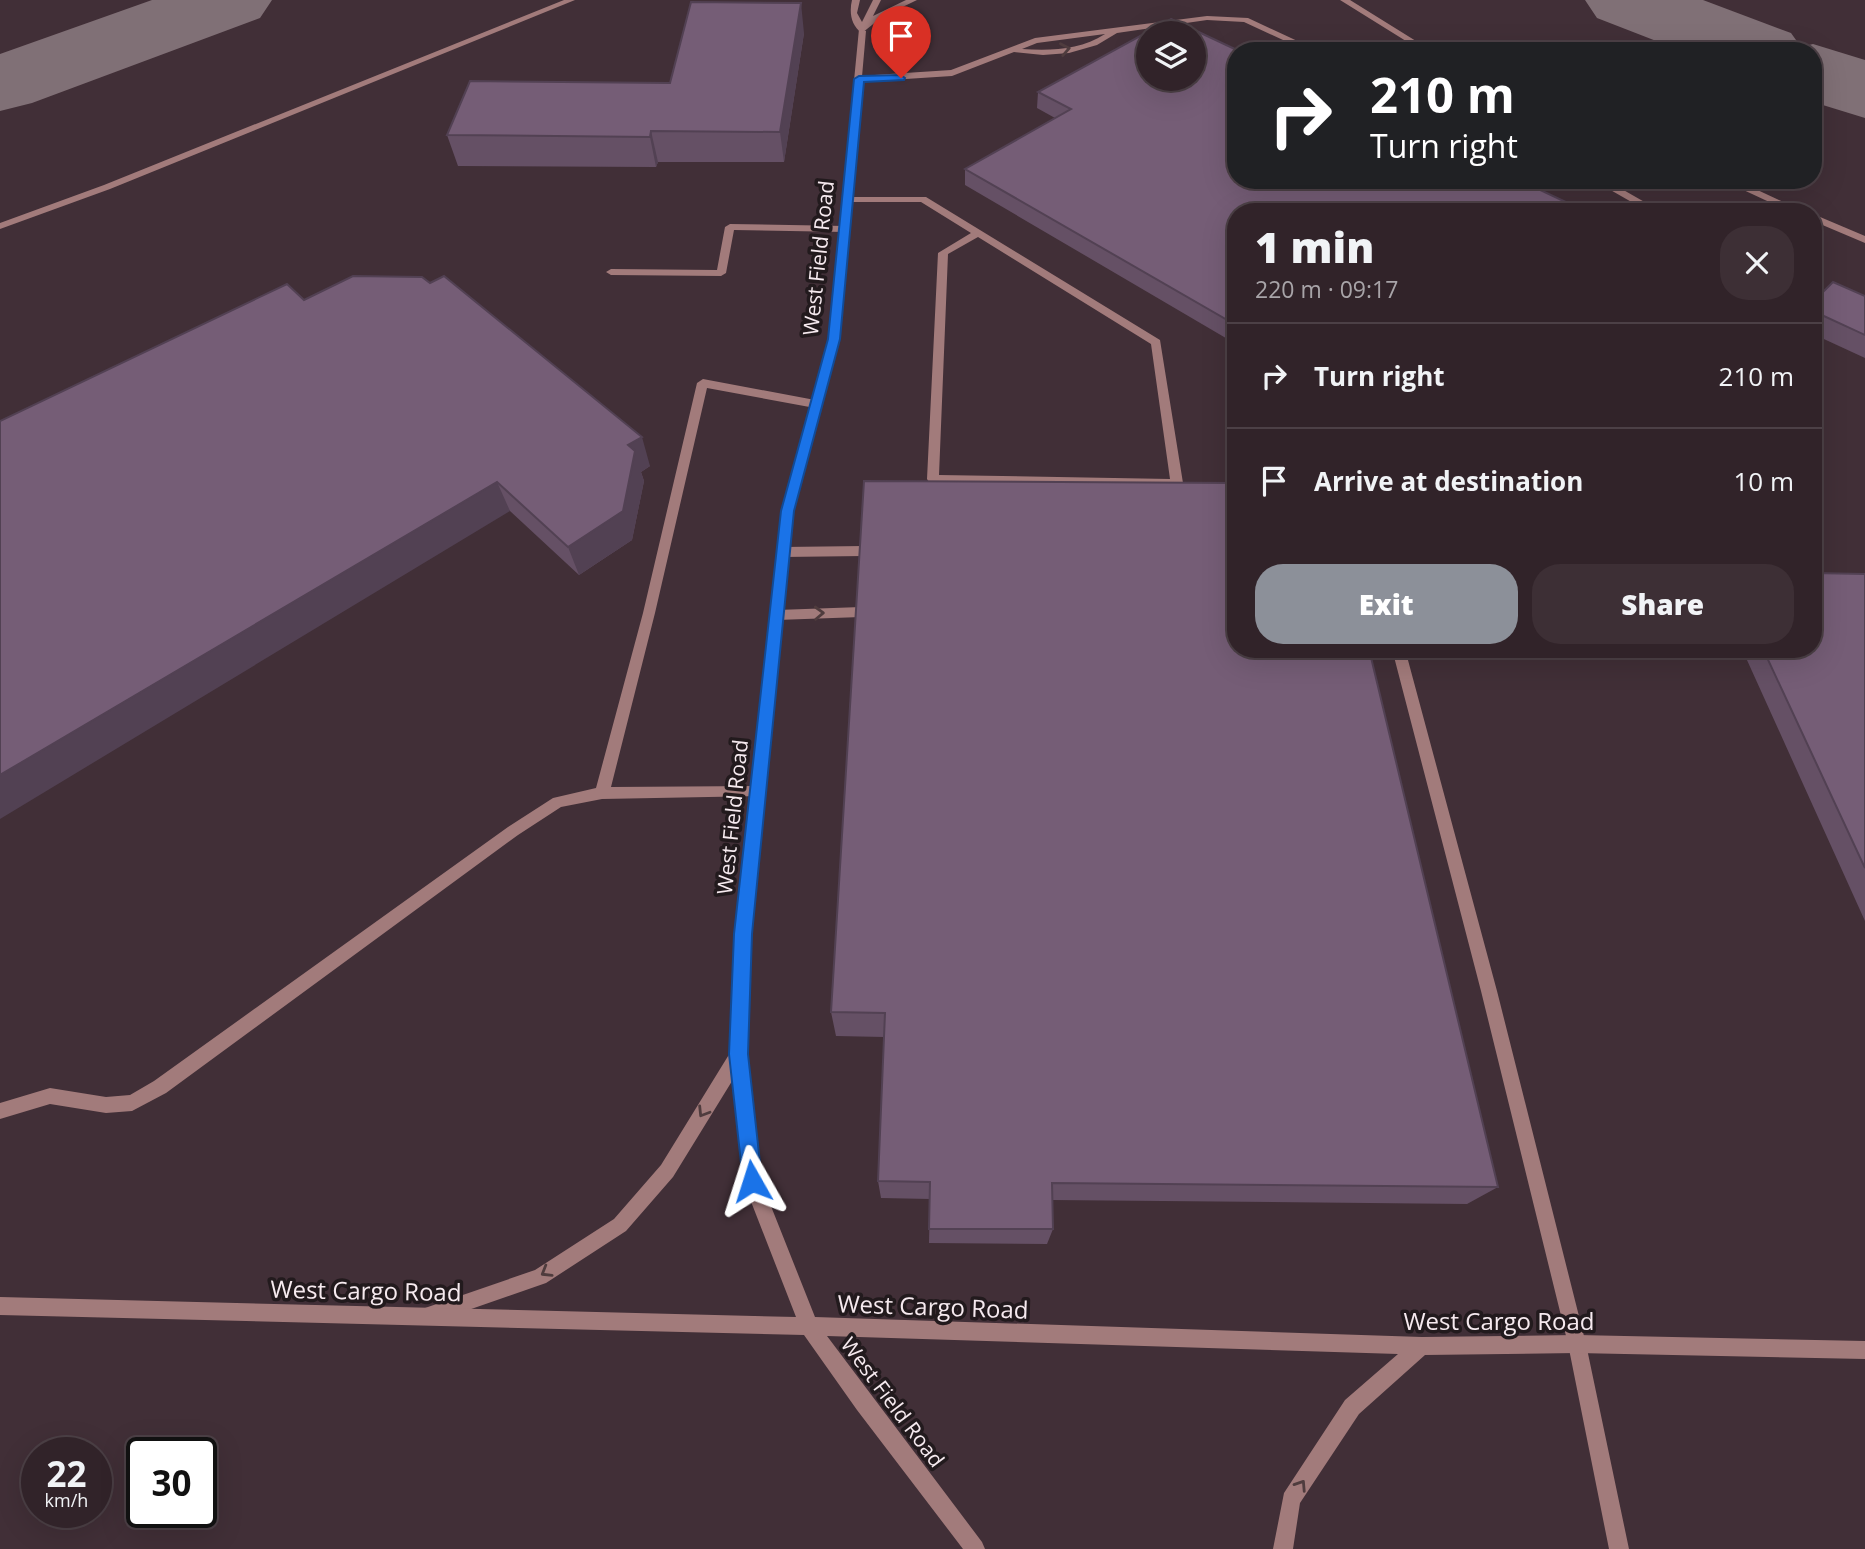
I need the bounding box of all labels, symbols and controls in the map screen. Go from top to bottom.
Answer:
pin [871,6,931,78]
icon: arrive [882,17,920,55]
map controls [1136,21,1206,91]
button: layers [1136,21,1206,91]
one-way arrow [1059,43,1071,58]
text: 210 m [1370,61,1515,127]
icon: right [1255,70,1346,161]
text: Turn right [1370,124,1518,167]
street label: West Field Road [796,179,840,337]
text: 1 min [1255,218,1374,275]
button: close [1720,226,1794,300]
text: 220 m · 09:17 [1255,273,1398,305]
icon: right [1255,357,1293,395]
text: Turn right [1314,358,1445,394]
text: 210 m [1719,358,1794,394]
icon: arrive [1255,462,1293,500]
text: Arrive at destination [1314,463,1583,499]
text: 10 m [1733,463,1794,499]
button: Exit [1255,564,1518,644]
button: Share [1532,564,1794,644]
one-way arrow [814,605,825,621]
street label: West Field Road [710,738,754,896]
one-way arrow [698,1105,711,1118]
position arrow [715,1144,789,1218]
one-way arrow [541,1263,554,1276]
street label: West Cargo Road [270,1272,462,1308]
street label: West Cargo Road [837,1286,1029,1326]
street label: West Cargo Road [1403,1304,1595,1337]
street label: West Field Road [835,1331,951,1473]
speed limit sign: 30 [126,1437,217,1528]
text: 22 [46,1450,87,1497]
one-way arrow [1293,1479,1306,1492]
text: km/h [45,1488,88,1512]

